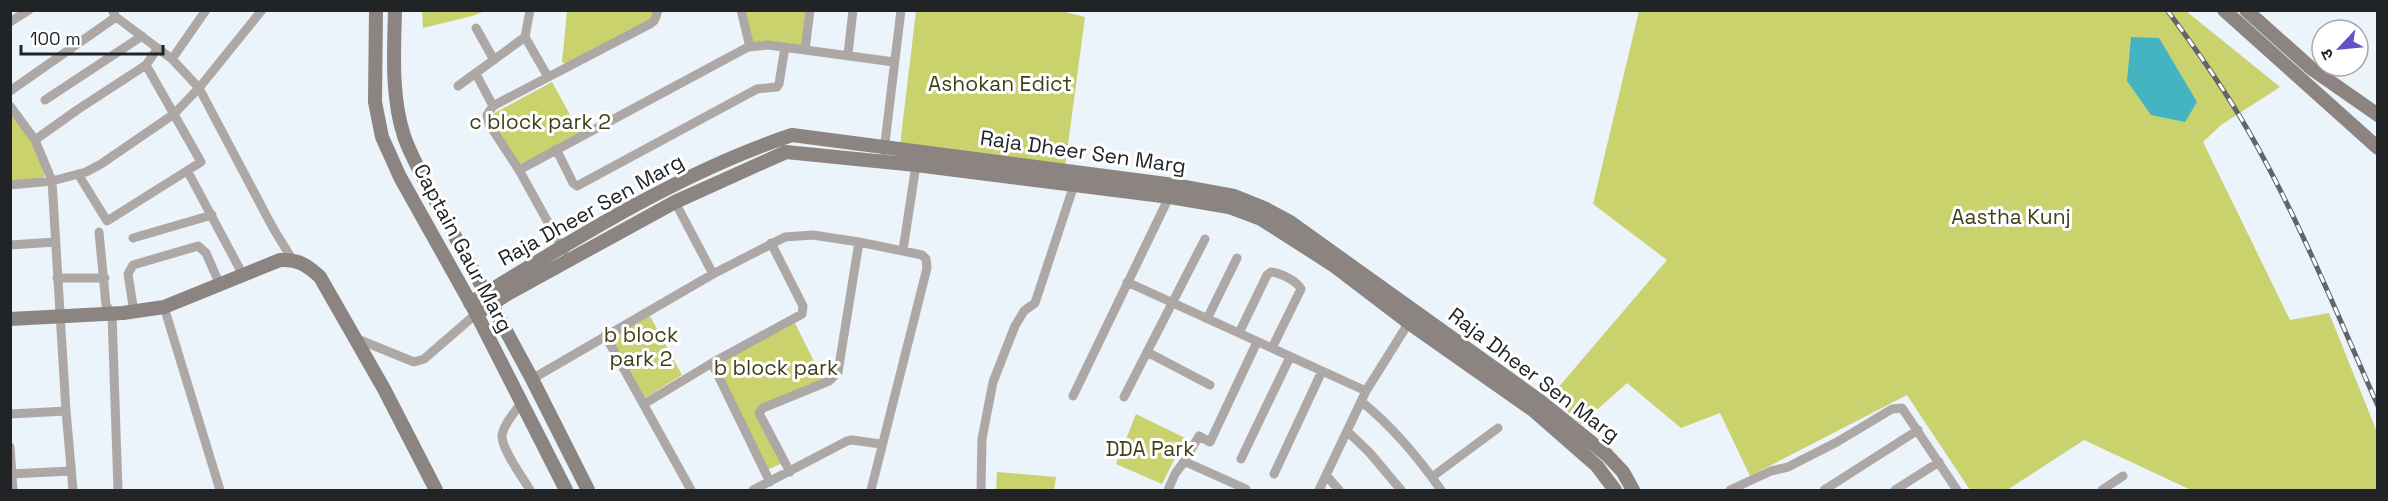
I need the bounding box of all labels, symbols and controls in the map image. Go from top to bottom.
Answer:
scale bar [21,18,164,56]
north arrow [2310,18,2370,78]
text: 100 m [30,27,81,50]
text: उ [2315,45,2338,63]
park label: Ashokan Edict [928,70,1072,97]
park label: c block park 2 [469,108,611,135]
street label: Raja Dheer Sen Marg [978,124,1188,179]
street label: Raja Dheer Sen Marg [493,147,688,272]
street label: Captain Gaur Marg [408,159,519,337]
park label: Aastha Kunj [1951,203,2071,230]
street label: Raja Dheer Sen Marg [1443,301,1625,448]
park label: b block park 2 [604,321,678,372]
park label: b block park [714,354,838,381]
park label: DDA Park [1105,435,1195,462]

